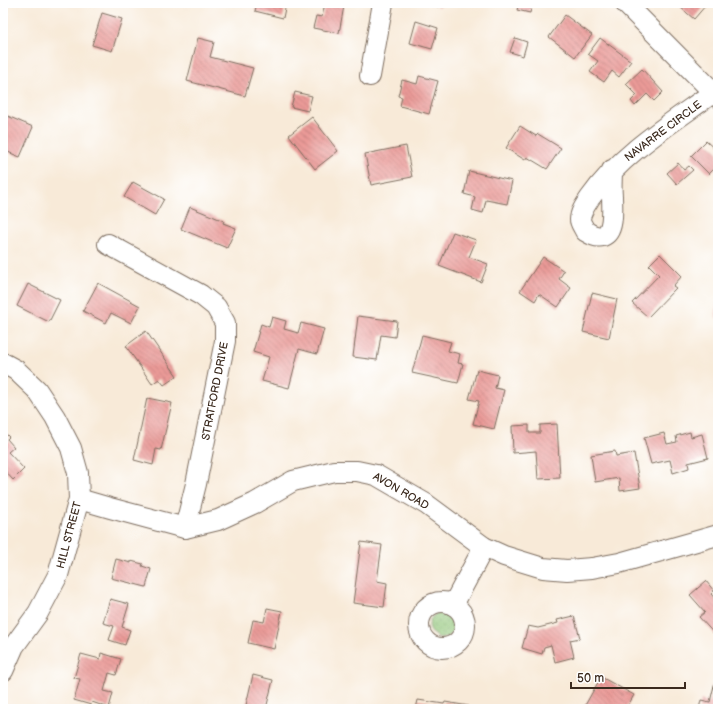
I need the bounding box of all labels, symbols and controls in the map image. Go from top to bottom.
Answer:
street label: NAVARRE CIRCLE [622,98,704,164]
street label: STRATFORD DRIVE [199,341,231,441]
street label: AVON ROAD [371,470,431,512]
street label: HILL STREET [54,500,84,570]
scale bar [571,664,685,690]
text: 50 m [577,671,604,686]

